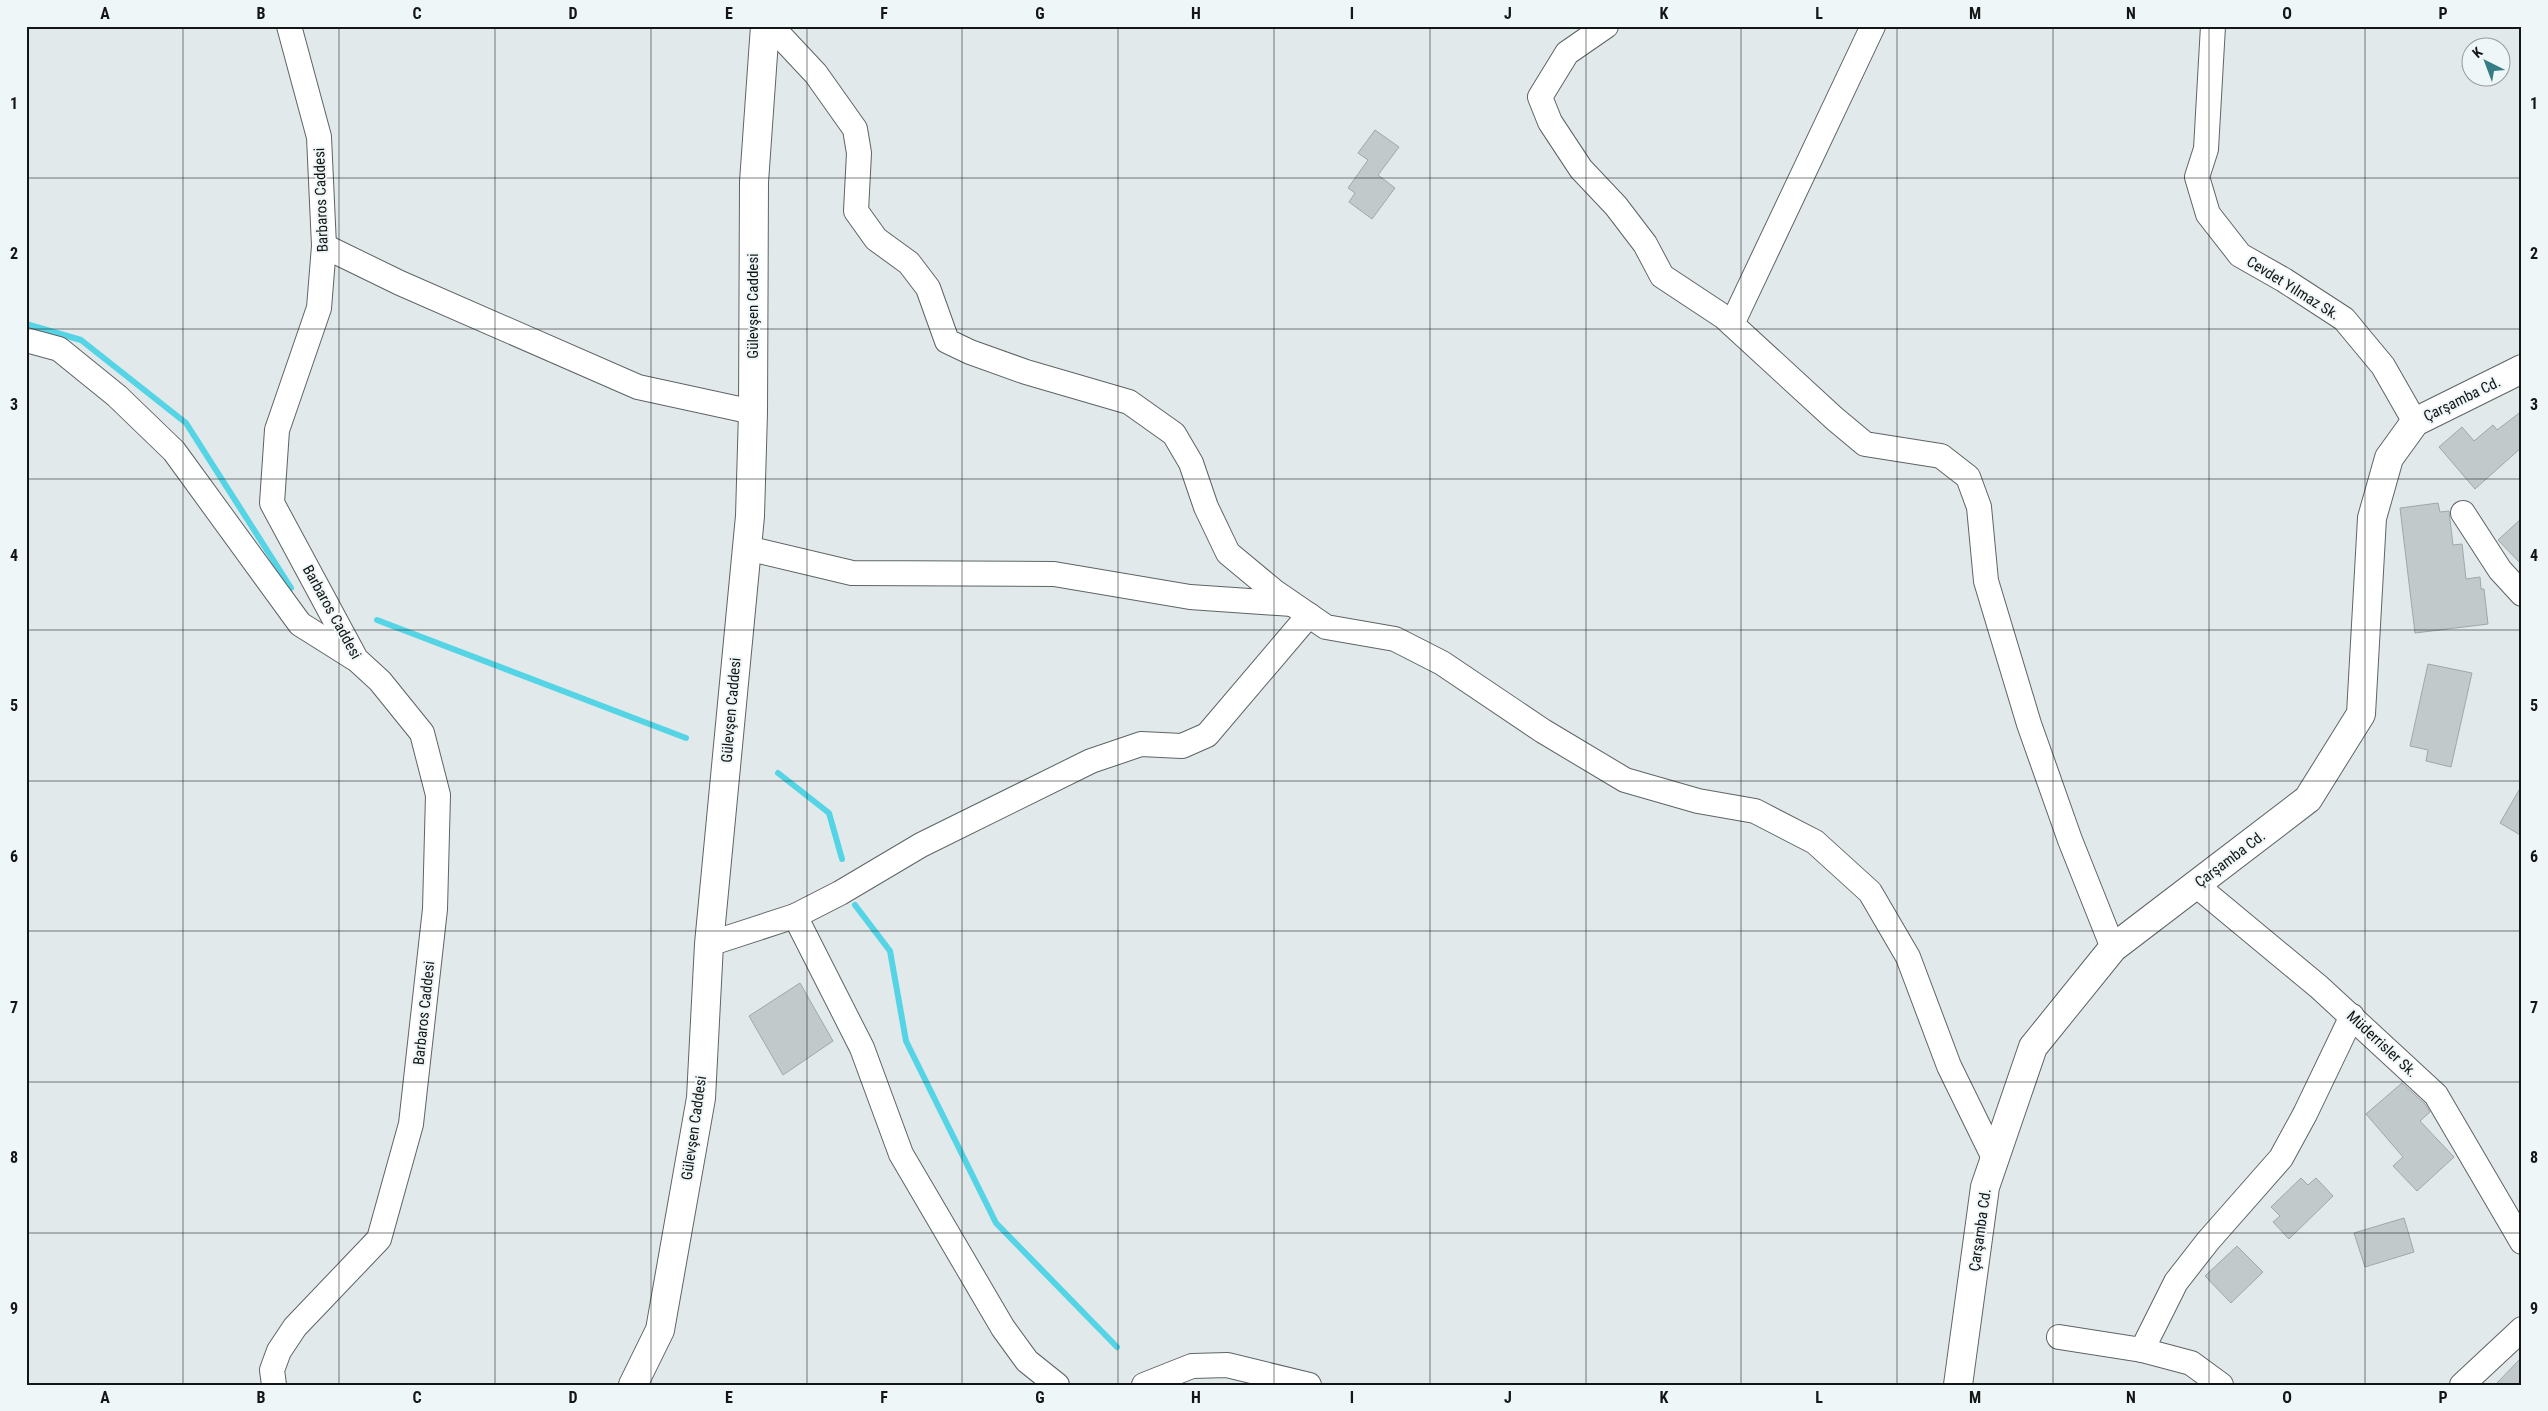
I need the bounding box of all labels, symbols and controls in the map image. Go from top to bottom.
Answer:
text: A [100,4,110,23]
text: B [257,4,266,23]
text: C [412,4,422,23]
text: D [568,4,578,23]
text: E [725,4,733,23]
text: F [880,4,888,23]
text: G [1035,4,1045,23]
text: H [1191,4,1201,23]
text: I [1350,4,1354,23]
text: J [1504,4,1512,23]
text: K [1660,4,1669,23]
text: L [1815,4,1823,23]
text: M [1969,4,1981,23]
text: N [2126,4,2136,23]
text: O [2282,4,2292,23]
text: P [2438,4,2448,23]
north arrow [2460,38,2510,88]
text: K [2469,44,2486,61]
text: 1 [10,94,18,113]
text: 1 [2530,94,2538,113]
street label: Barbaros Caddesi [310,147,332,253]
text: 2 [10,244,18,263]
text: 2 [2530,244,2538,263]
street label: Cevdet Yılmaz Sk. [2243,252,2343,324]
street label: Gülevşen Caddesi [744,253,762,359]
street label: Çarşamba Cd. [2421,373,2503,425]
text: 3 [10,395,18,414]
text: 3 [2530,395,2538,414]
text: 4 [10,546,18,565]
text: 4 [2530,546,2538,565]
street label: Barbaros Caddesi [299,562,365,662]
street label: Gülevşen Caddesi [717,657,745,763]
text: 5 [10,696,18,715]
text: 5 [2530,696,2538,715]
street label: Çarşamba Cd. [2191,827,2269,891]
text: 6 [10,847,18,866]
text: 6 [2530,847,2538,866]
street label: Barbaros Caddesi [410,960,438,1066]
text: 7 [10,998,18,1017]
text: 7 [2530,998,2538,1017]
street label: Müderrisler Sk. [2343,1007,2421,1081]
street label: Gülevşen Caddesi [678,1075,710,1181]
text: 8 [10,1148,18,1167]
text: 8 [2530,1148,2538,1167]
street label: Çarşamba Cd. [1965,1187,1995,1273]
text: 9 [10,1299,18,1318]
text: 9 [2530,1299,2538,1318]
text: A [100,1388,110,1407]
text: B [257,1388,266,1407]
text: C [412,1388,422,1407]
text: D [568,1388,578,1407]
text: E [725,1388,733,1407]
text: F [880,1388,888,1407]
text: G [1035,1388,1045,1407]
text: H [1191,1388,1201,1407]
text: I [1350,1388,1354,1407]
text: J [1504,1388,1512,1407]
text: K [1660,1388,1669,1407]
text: L [1815,1388,1823,1407]
text: M [1969,1388,1981,1407]
text: N [2126,1388,2136,1407]
text: O [2282,1388,2292,1407]
text: P [2438,1388,2448,1407]

